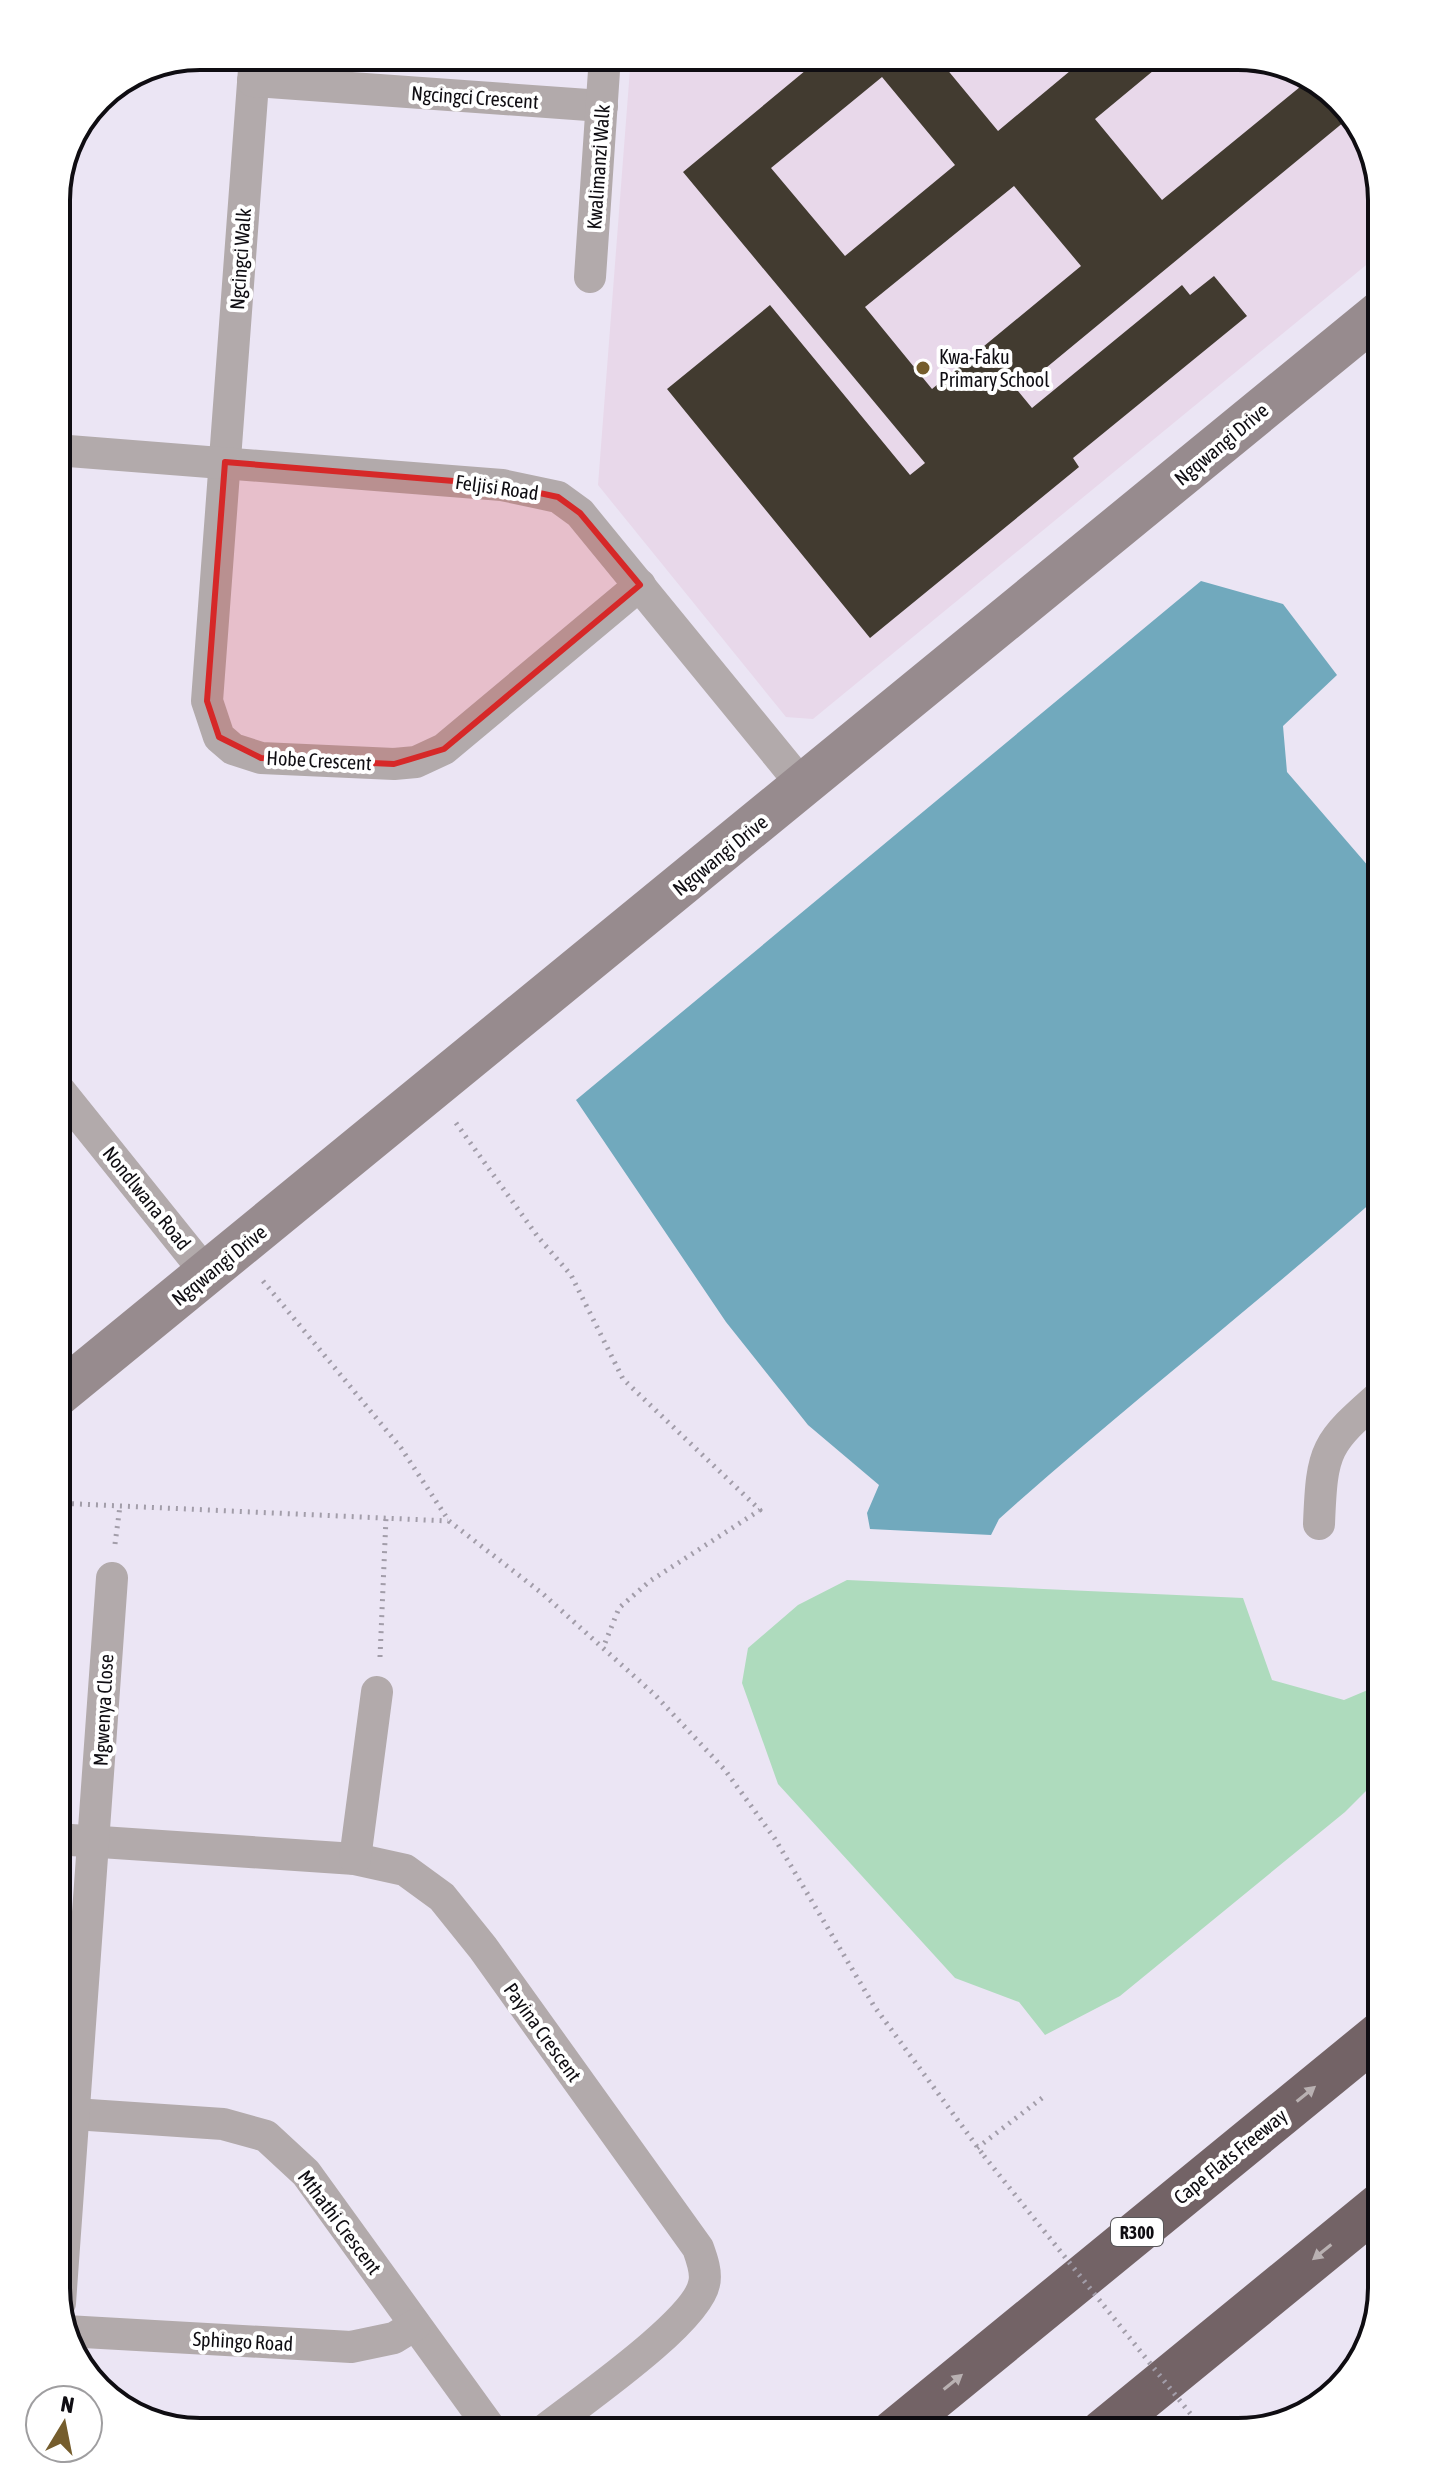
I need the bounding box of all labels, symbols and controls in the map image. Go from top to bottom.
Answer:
street label: Ngcingci Crescent [411,81,540,113]
street label: Kwalimanzi Walk [582,103,614,230]
street label: Ngcingci Walk [225,207,255,311]
place label: Kwa-Faku Primary School [939,345,1050,391]
marker: Kwa-Faku Primary School [914,359,932,377]
street label: Ngqwangi Drive [1170,398,1272,490]
street label: Feljisi Road [454,470,540,504]
street label: Hobe Crescent [266,746,372,774]
street label: Ngqwangi Drive [668,810,772,900]
street label: Nondlwana Road [98,1142,196,1254]
street label: Ngqwangi Drive [167,1220,271,1310]
street label: Mgwenya Close [89,1653,117,1767]
street label: Payina Crescent [500,1978,587,2086]
one-way arrow [1296,2086,1316,2103]
street label: Cape Flats Freeway [1169,2103,1291,2209]
street label: Mthathi Crescent [294,2166,387,2279]
road number: R300 [1111,2218,1163,2246]
one-way arrow [1311,2244,1332,2261]
street label: Sphingo Road [192,2327,294,2355]
one-way arrow [943,2375,963,2391]
north arrow [24,2384,104,2464]
text: N [59,2390,76,2418]

